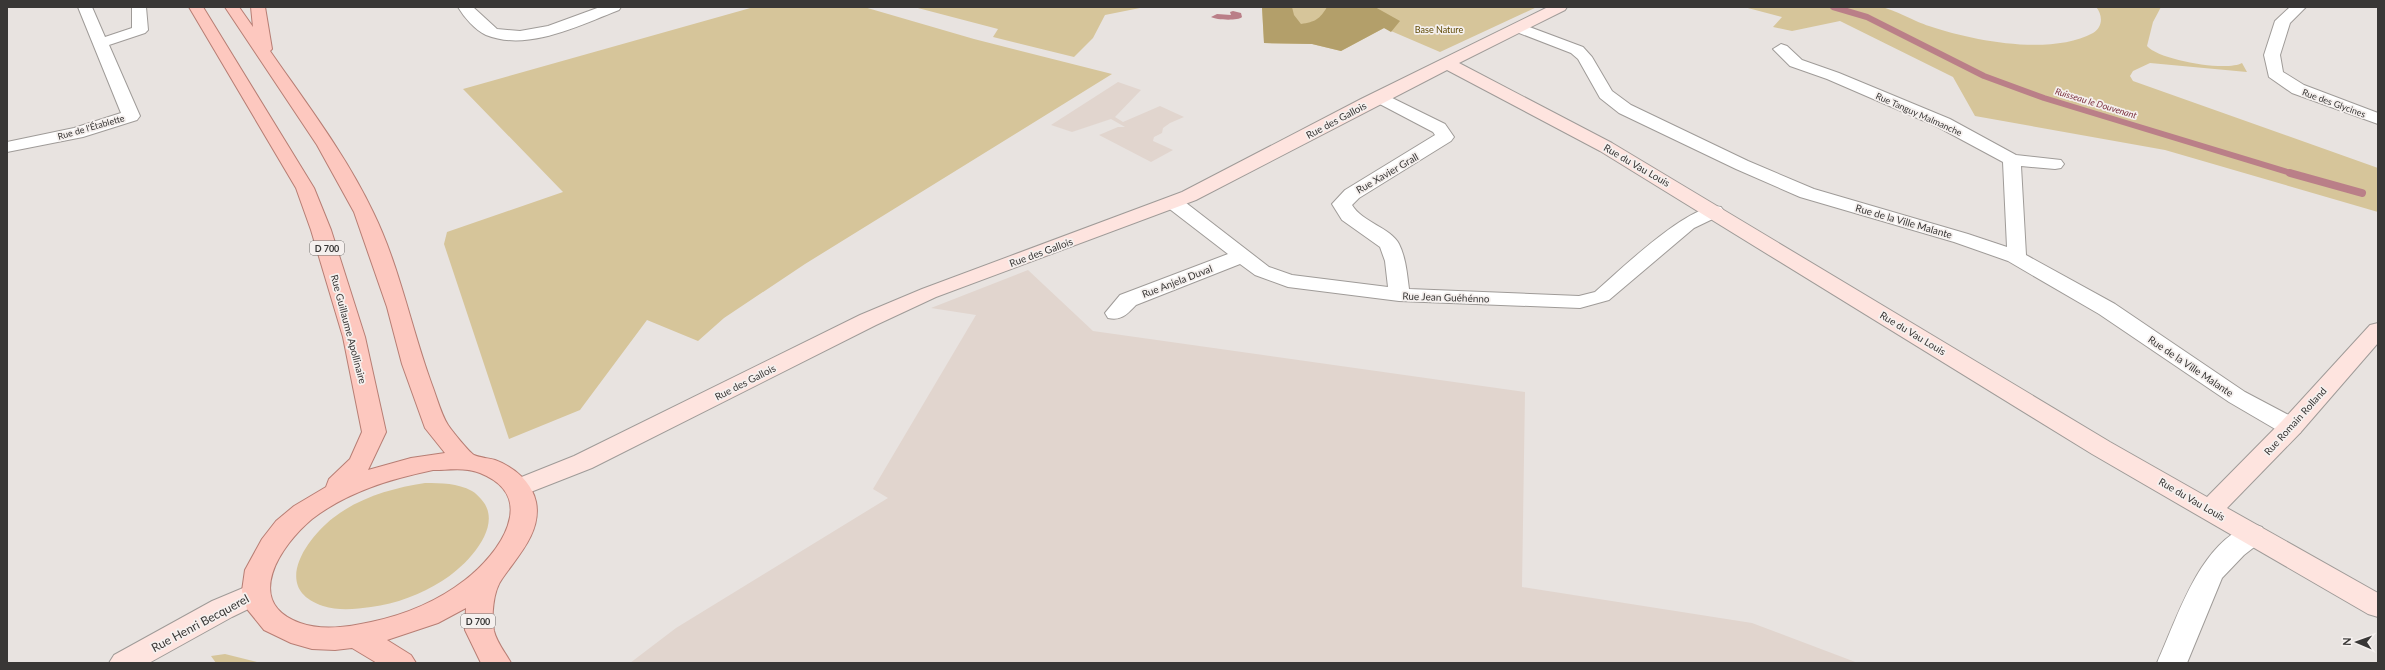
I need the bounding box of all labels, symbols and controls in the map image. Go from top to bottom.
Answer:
park label: Base Nature [1415,24,1463,35]
water label: Ruisseau le Douvenant [2054,85,2139,121]
street label: Rue des Glycines [2301,86,2367,120]
street label: Rue Tanguy Malmanche [1874,90,1964,138]
street label: Rue des Gallois [1304,99,1368,141]
street label: Rue de l'Établette [56,112,126,142]
street label: Rue du Vau Louis [1602,141,1672,189]
street label: Rue Xavier Grall [1354,150,1420,196]
street label: Rue de la Ville Malante [1854,201,1954,241]
street label: Rue des Gallois [1008,235,1074,269]
road number: D 700 [310,241,344,255]
street label: Rue Anjela Duval [1140,262,1214,300]
street label: Rue Guillaume Apollinaire [329,273,369,385]
street label: Rue Jean Guéhénno [1402,289,1490,305]
street label: Rue du Vau Louis [1878,309,1948,357]
street label: Rue de la Ville Malante [2146,333,2236,399]
street label: Rue des Gallois [713,362,777,402]
street label: Rue Romain Rolland [2261,385,2329,457]
street label: Rue du Vau Louis [2157,475,2227,523]
street label: Rue Henri Becquerel [149,591,251,655]
road number: D 700 [461,614,495,628]
north arrow [2337,622,2377,662]
text: N [2340,637,2353,646]

